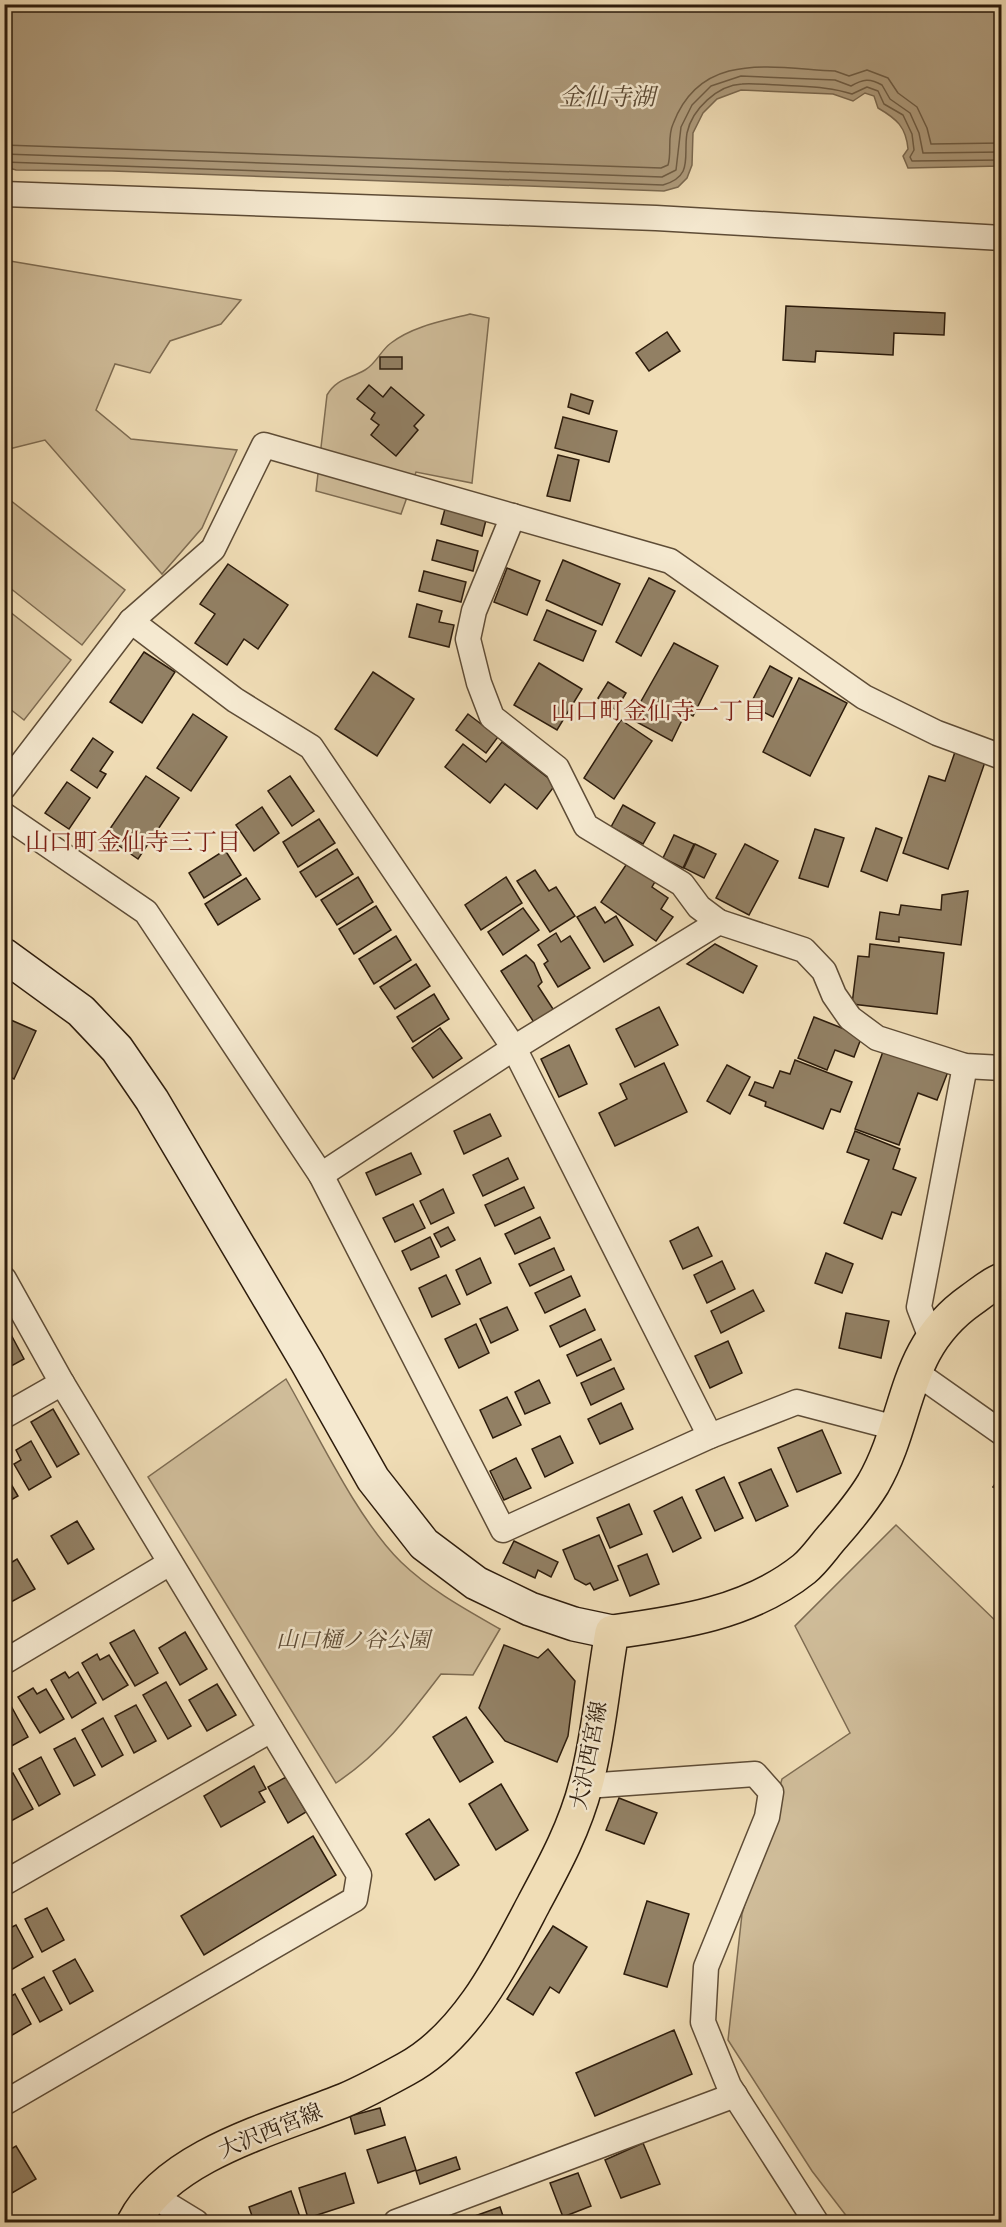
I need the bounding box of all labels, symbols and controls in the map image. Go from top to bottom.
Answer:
water label: 金仙寺湖 [559,82,659,113]
district label: 山口町金仙寺一丁目 [551,696,767,727]
district label: 山口町金仙寺三丁目 [25,827,241,858]
park label: 山口樋ノ谷公園 [276,1626,433,1654]
street label: 大沢西宮線 [565,1699,613,1812]
street label: 大沢西宮線 [214,2097,327,2165]

